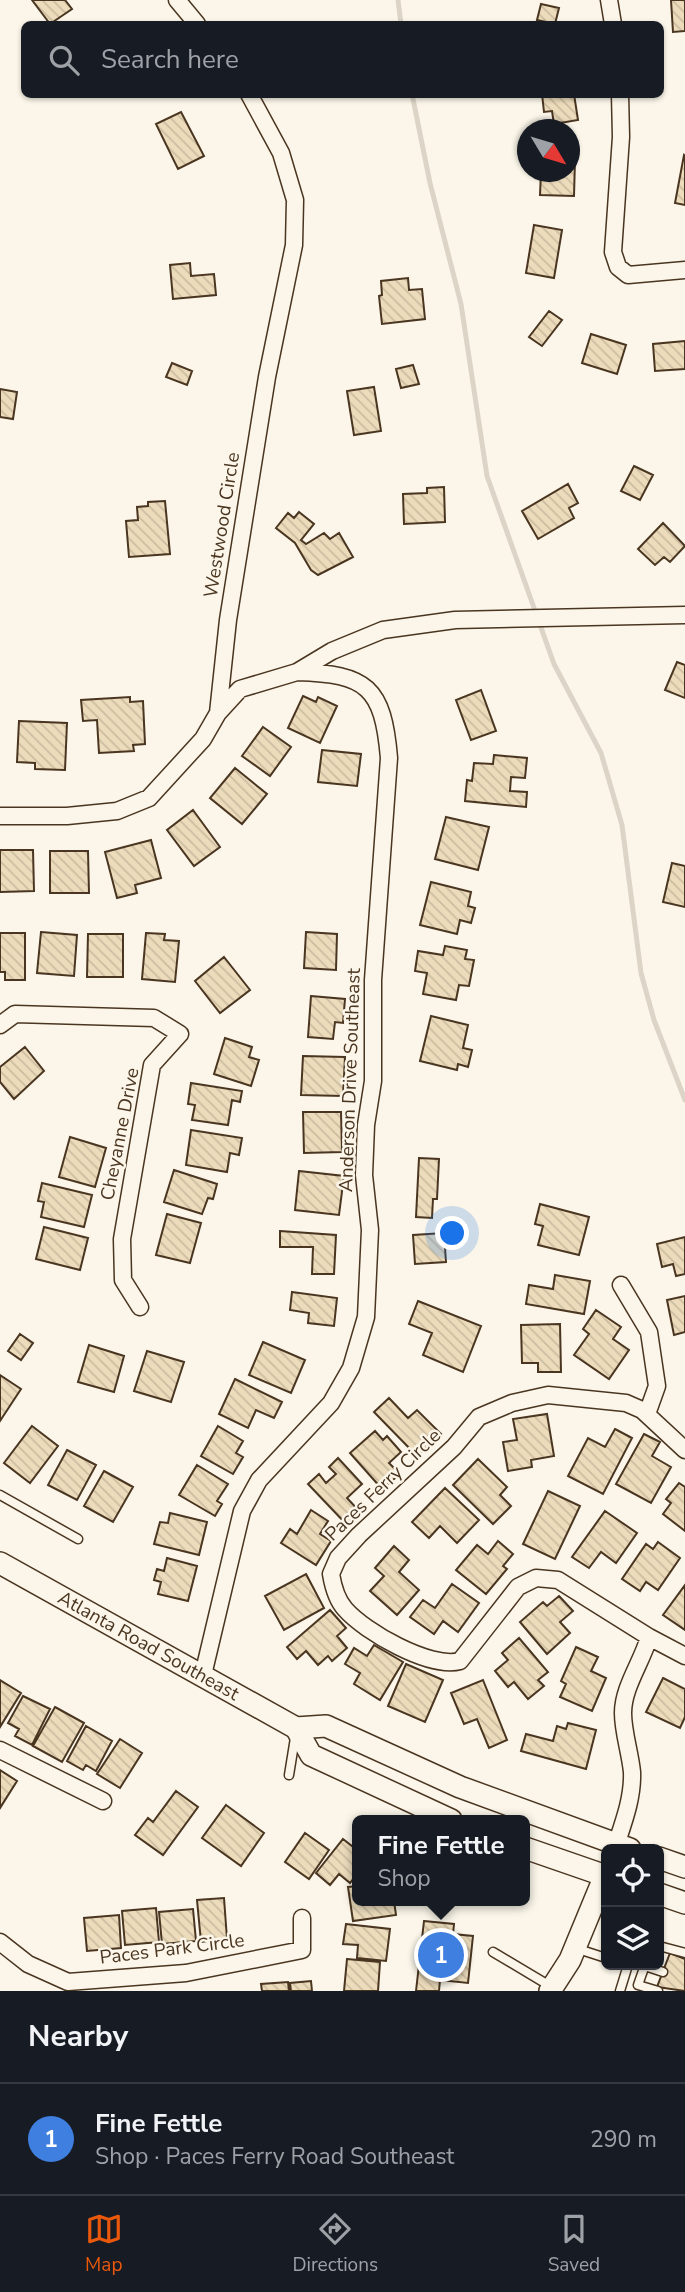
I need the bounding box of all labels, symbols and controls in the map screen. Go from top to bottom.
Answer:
search box [21,21,664,98]
icon: search [45,41,83,79]
text: Search here [101,42,239,77]
north arrow [517,119,580,182]
street label: Westwood Circle [198,450,246,600]
street label: Anderson Drive Southeast [333,967,367,1192]
street label: Cheyanne Drive [94,1065,146,1203]
your location [435,1216,469,1250]
street label: Paces Ferry Circle [319,1423,447,1547]
street label: Atlanta Road Southeast [53,1585,244,1707]
popup [352,1815,530,1906]
text: Fine Fettle [377,1828,505,1863]
map controls [601,1844,664,1970]
button: locate [601,1844,664,1907]
text: Shop [377,1863,431,1894]
button: layers [601,1907,664,1970]
street label: Paces Park Circle [98,1927,246,1971]
pin: 1 [418,1929,464,1981]
text: Nearby [28,2016,128,2057]
text: Fine Fettle [95,2106,222,2141]
text: 1 [44,2124,58,2155]
text: 290 m [590,2124,657,2155]
text: Shop · Paces Ferry Road Southeast [95,2141,454,2172]
tab: Map [85,2210,123,2278]
tab: Directions [292,2210,378,2278]
tab: Saved [548,2210,600,2278]

